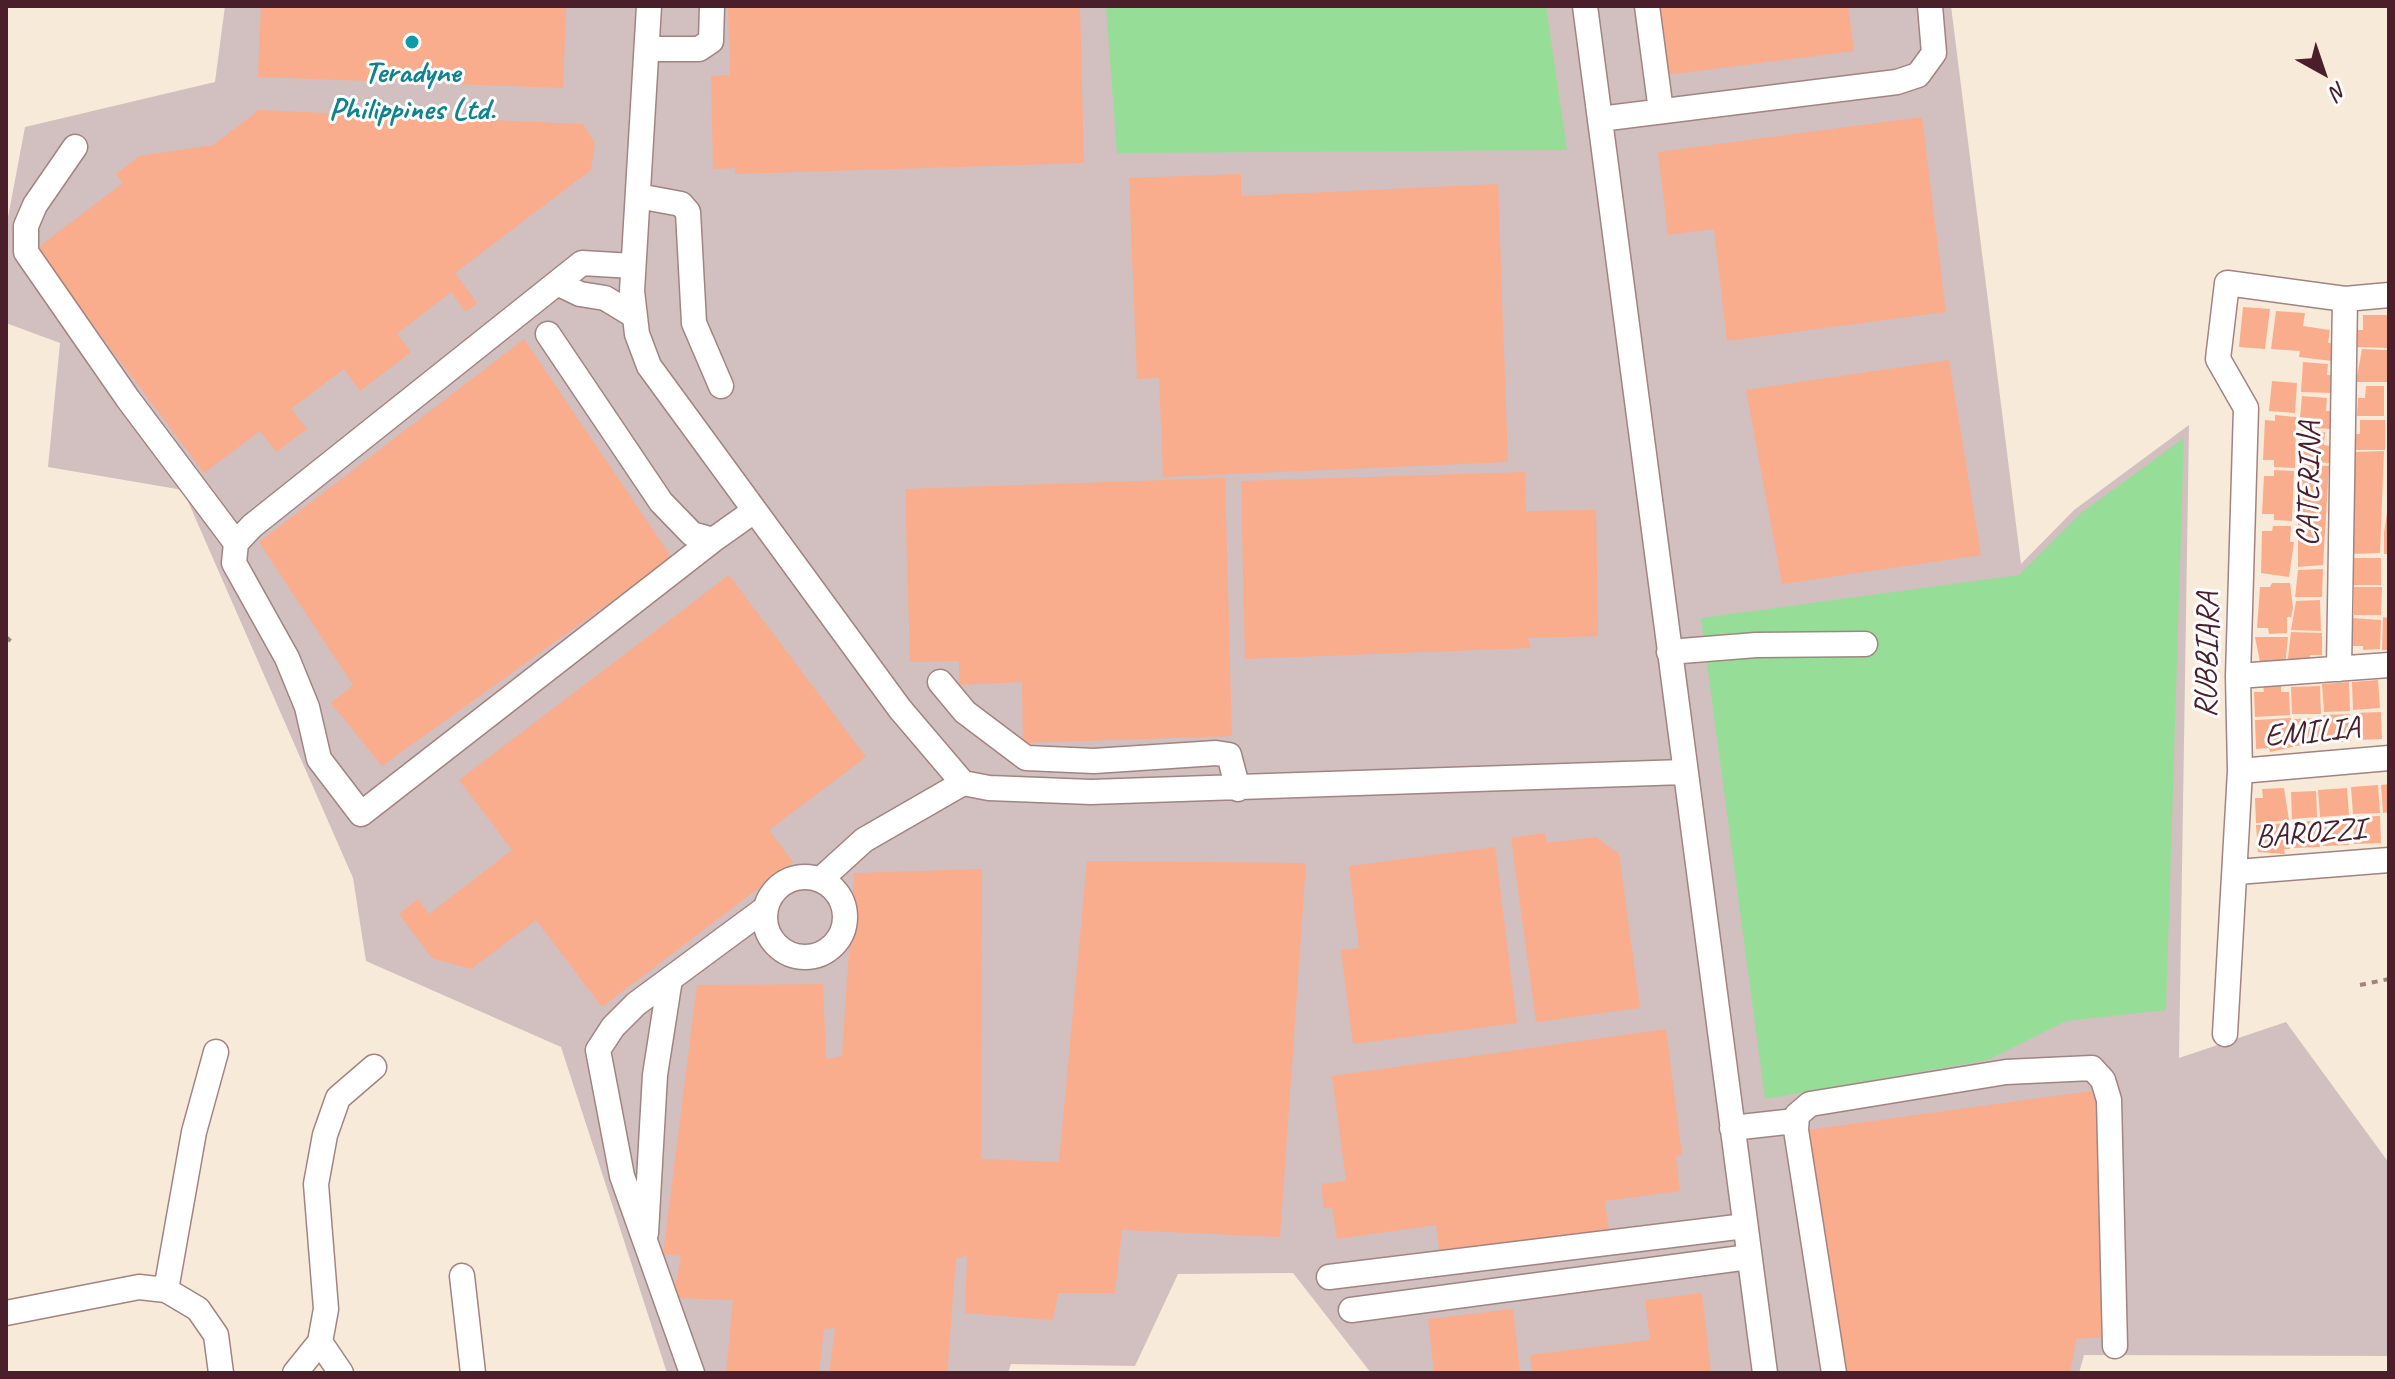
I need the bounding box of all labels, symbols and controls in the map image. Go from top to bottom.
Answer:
north arrow [2283,32,2363,112]
marker: Teradyne Philippines Ltd. [403,33,421,51]
place label: Teradyne Philippines Ltd. [329,55,495,130]
text: N [2324,75,2353,105]
street label: CATERINA [2290,421,2330,547]
street label: RUBBIARA [2188,592,2228,718]
street label: EMILIA [2263,710,2361,756]
street label: BAROZZI [2254,811,2366,857]

